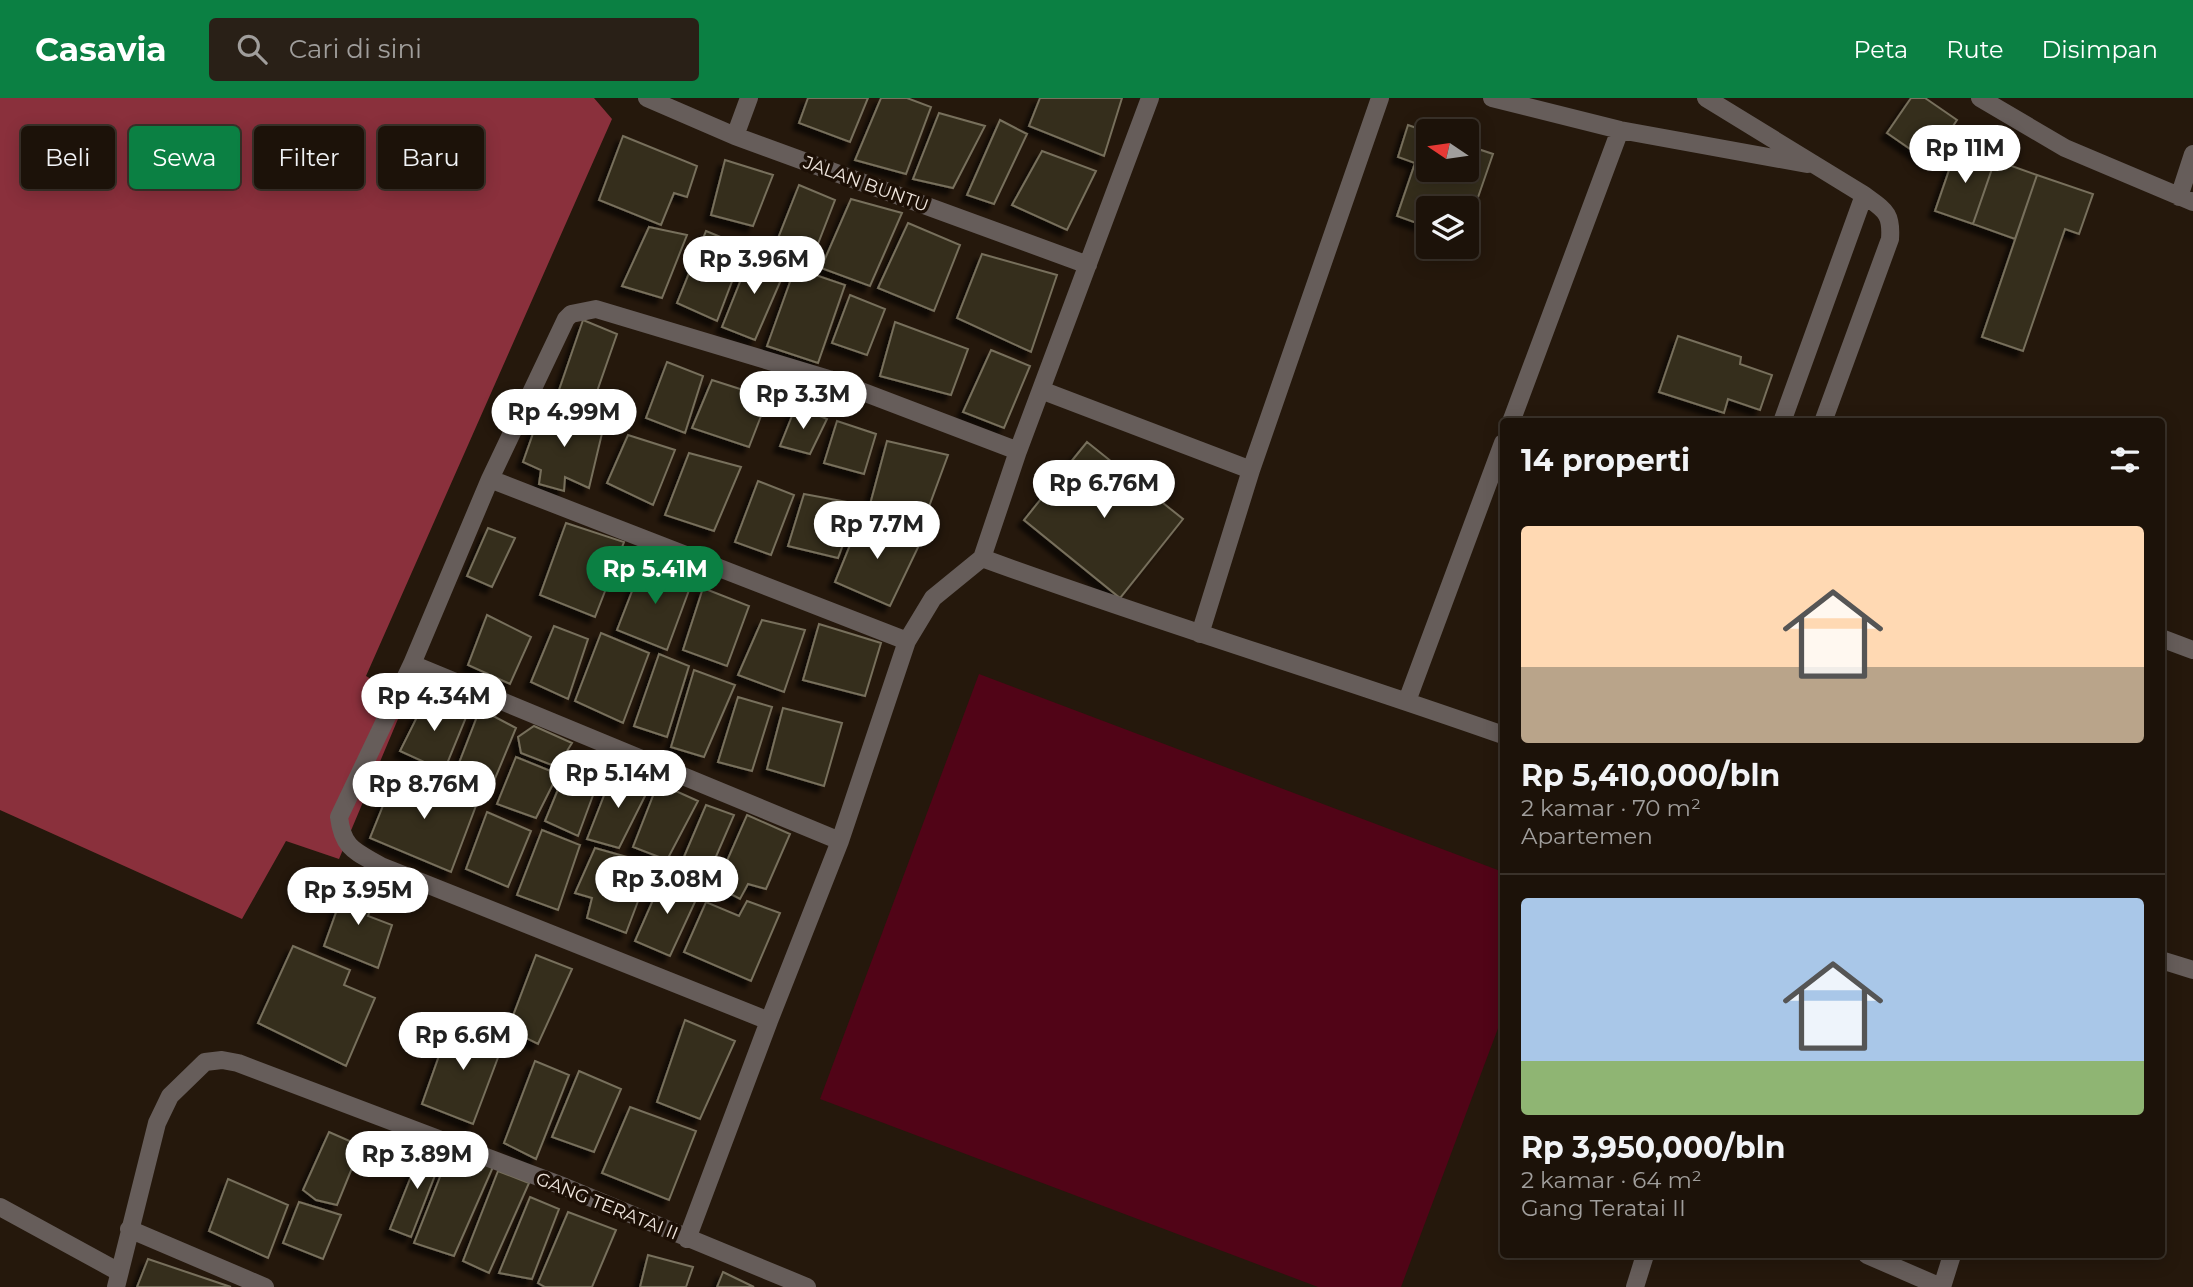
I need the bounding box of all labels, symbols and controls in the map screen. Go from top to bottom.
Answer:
search box [209,18,699,81]
text: Casavia [35,29,167,69]
icon: search [233,30,271,68]
text: Cari di sini [289,33,422,65]
text: Peta [1853,35,1908,64]
text: Rute [1946,35,2004,64]
text: Disimpan [2042,35,2158,64]
north arrow [1416,119,1479,182]
map controls [1416,119,1479,259]
chip: Beli [21,126,115,189]
chip: Sewa [129,126,240,189]
chip: Filter [254,126,364,189]
chip: Baru [378,126,484,189]
pin: Rp 11M [1908,126,2022,185]
text: Rp 11M [1925,134,2005,162]
street label: JALAN BUNTU [800,151,931,217]
button: layers [1416,196,1479,259]
pin: Rp 3.96M [682,236,826,296]
text: Rp 3.96M [699,245,809,273]
pin: Rp 3.3M [738,372,868,431]
text: Rp 3.3M [756,380,850,408]
pin: Rp 4.99M [492,390,636,449]
text: Rp 4.99M [508,398,620,426]
icon: filters [2106,441,2144,479]
text: 14 properti [1521,442,1690,479]
pin: Rp 6.76M [1032,460,1176,520]
text: Rp 6.76M [1049,469,1159,497]
pin: Rp 7.7M [812,502,942,561]
text: Rp 7.7M [830,510,924,538]
pin: Rp 5.41M [583,546,727,606]
text: Rp 5.41M [602,555,708,583]
icon: home [1770,571,1896,697]
pin: Rp 4.34M [362,674,506,733]
text: Rp 4.34M [377,682,491,710]
pin: Rp 5.14M [546,750,690,810]
text: Rp 5,410,000/bln [1521,757,1780,794]
text: Rp 5.14M [565,759,671,787]
pin: Rp 8.76M [352,762,496,821]
text: Rp 8.76M [369,770,479,798]
text: 2 kamar · 70 m² [1521,794,1701,822]
text: Apartemen [1521,822,1653,850]
pin: Rp 3.08M [595,856,739,916]
text: Rp 3.08M [611,865,723,893]
pin: Rp 3.95M [286,868,430,927]
text: Rp 3.95M [303,876,413,904]
icon: home [1770,943,1896,1069]
pin: Rp 6.6M [398,1012,528,1072]
text: Rp 6.6M [415,1021,511,1049]
text: Rp 3,950,000/bln [1521,1129,1785,1166]
pin: Rp 3.89M [345,1132,489,1191]
text: Rp 3.89M [362,1140,472,1168]
text: 2 kamar · 64 m² [1521,1166,1702,1194]
street label: GANG TERATAI II [533,1167,681,1245]
text: Gang Teratai II [1521,1194,1686,1222]

